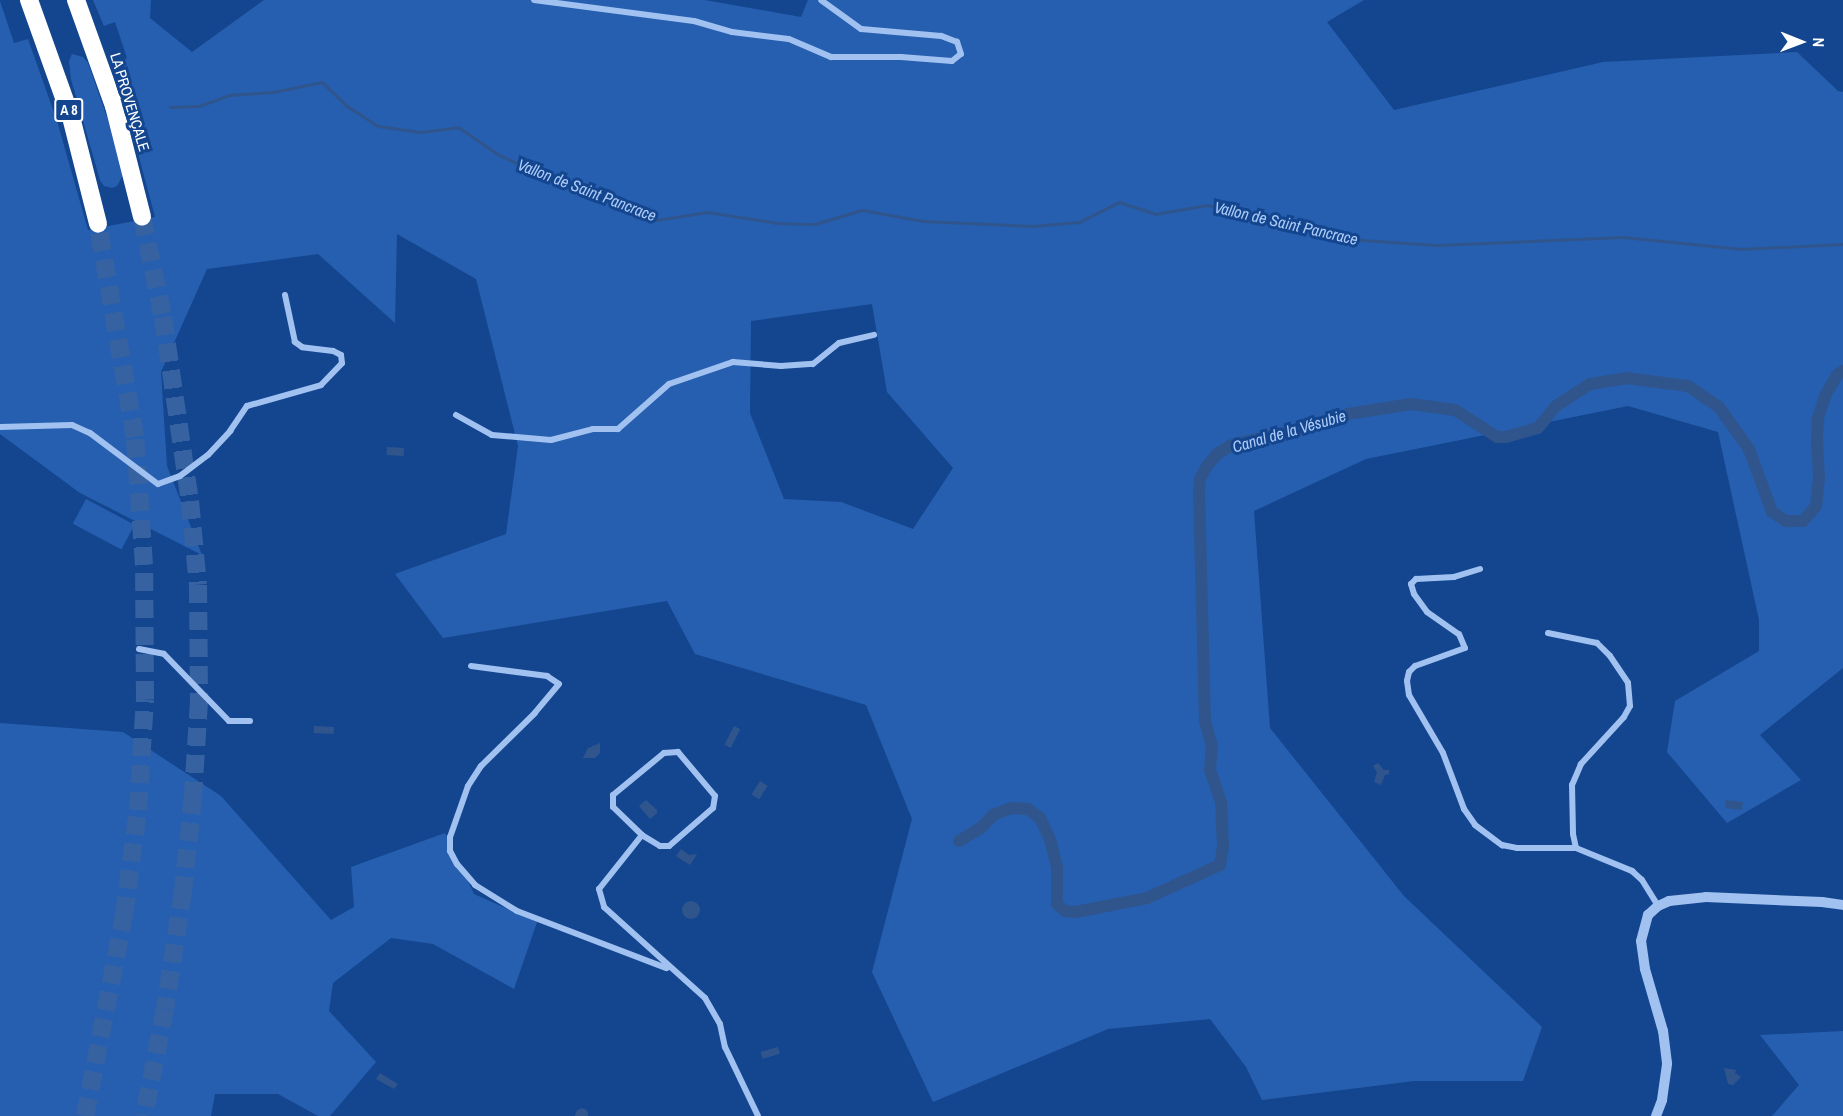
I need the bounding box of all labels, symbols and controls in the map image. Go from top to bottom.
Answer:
north arrow [1771,12,1831,72]
text: N [1808,37,1830,47]
street label: LA PROVENÇALE [106,50,154,154]
road number: A 8 [54,99,84,121]
water label: Vallon de Saint Pancrace [515,155,659,225]
water label: Vallon de Saint Pancrace [1212,197,1360,249]
water label: Canal de la Vésubie [1230,406,1348,456]

